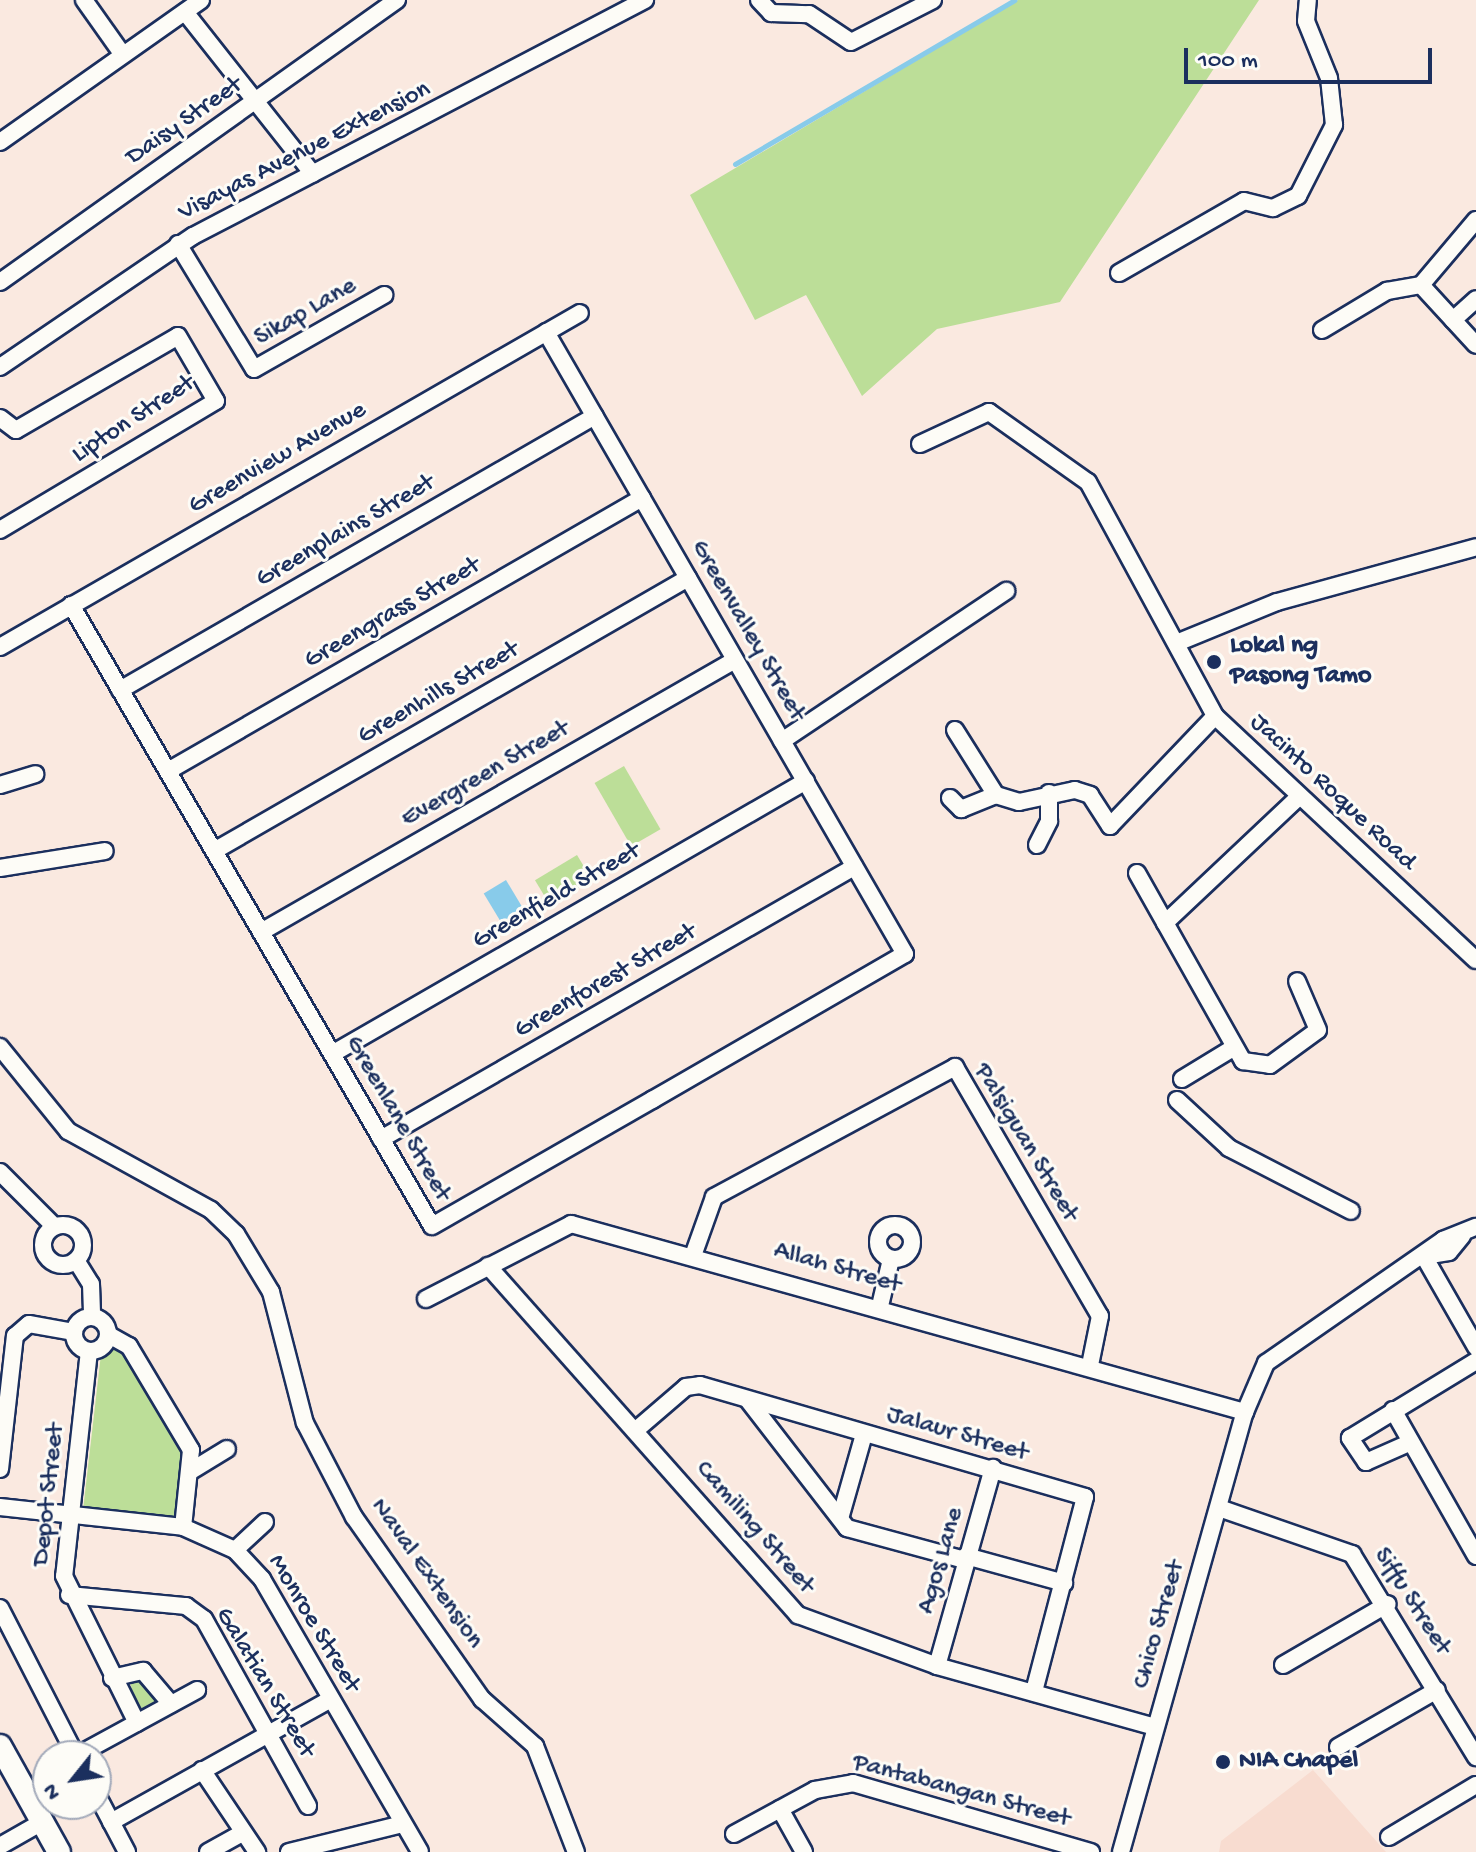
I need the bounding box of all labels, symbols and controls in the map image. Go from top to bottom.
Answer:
scale bar [1188,32,1436,82]
text: 100 m [1198,47,1258,76]
street label: Daisy Street [121,71,249,173]
street label: Visayas Avenue Extension [174,75,436,229]
street label: Sikap Lane [250,271,362,355]
street label: Lipton Street [67,369,201,471]
street label: Greenview Avenue [184,396,372,522]
street label: Greenplains Street [251,468,441,596]
street label: Greenvalley Street [683,535,811,727]
street label: Greengrass Street [300,551,486,677]
place label: Lokal ng Pasong Tamo [1230,631,1372,692]
street label: Greenhills Street [353,635,525,753]
marker: Lokal ng Pasong Tamo [1205,653,1223,671]
street label: Jacinto Roque Road [1242,708,1422,878]
street label: Evergreen Street [396,714,576,836]
street label: Greenfield Street [468,836,646,958]
street label: Greenforest Street [510,917,702,1047]
street label: Greenlane Street [337,1031,457,1207]
street label: Palsiguan Street [966,1058,1084,1228]
street label: Allah Street [770,1236,904,1302]
street label: Jalaur Street [883,1400,1031,1470]
street label: Depot Street [27,1422,73,1568]
street label: Camiling Street [688,1455,820,1601]
street label: Naval Extension [363,1493,489,1655]
street label: Agos Lane [912,1504,972,1618]
street label: Siffu Street [1365,1543,1457,1661]
street label: Monroe Street [260,1549,366,1699]
street label: Chico Street [1127,1557,1193,1693]
street label: Galatian Street [207,1602,321,1764]
north arrow [32,1740,112,1820]
place label: NIA Chapel [1239,1746,1358,1778]
street label: Pantabangan Street [849,1748,1073,1836]
marker: NIA Chapel [1214,1753,1232,1771]
text: N [38,1778,68,1804]

